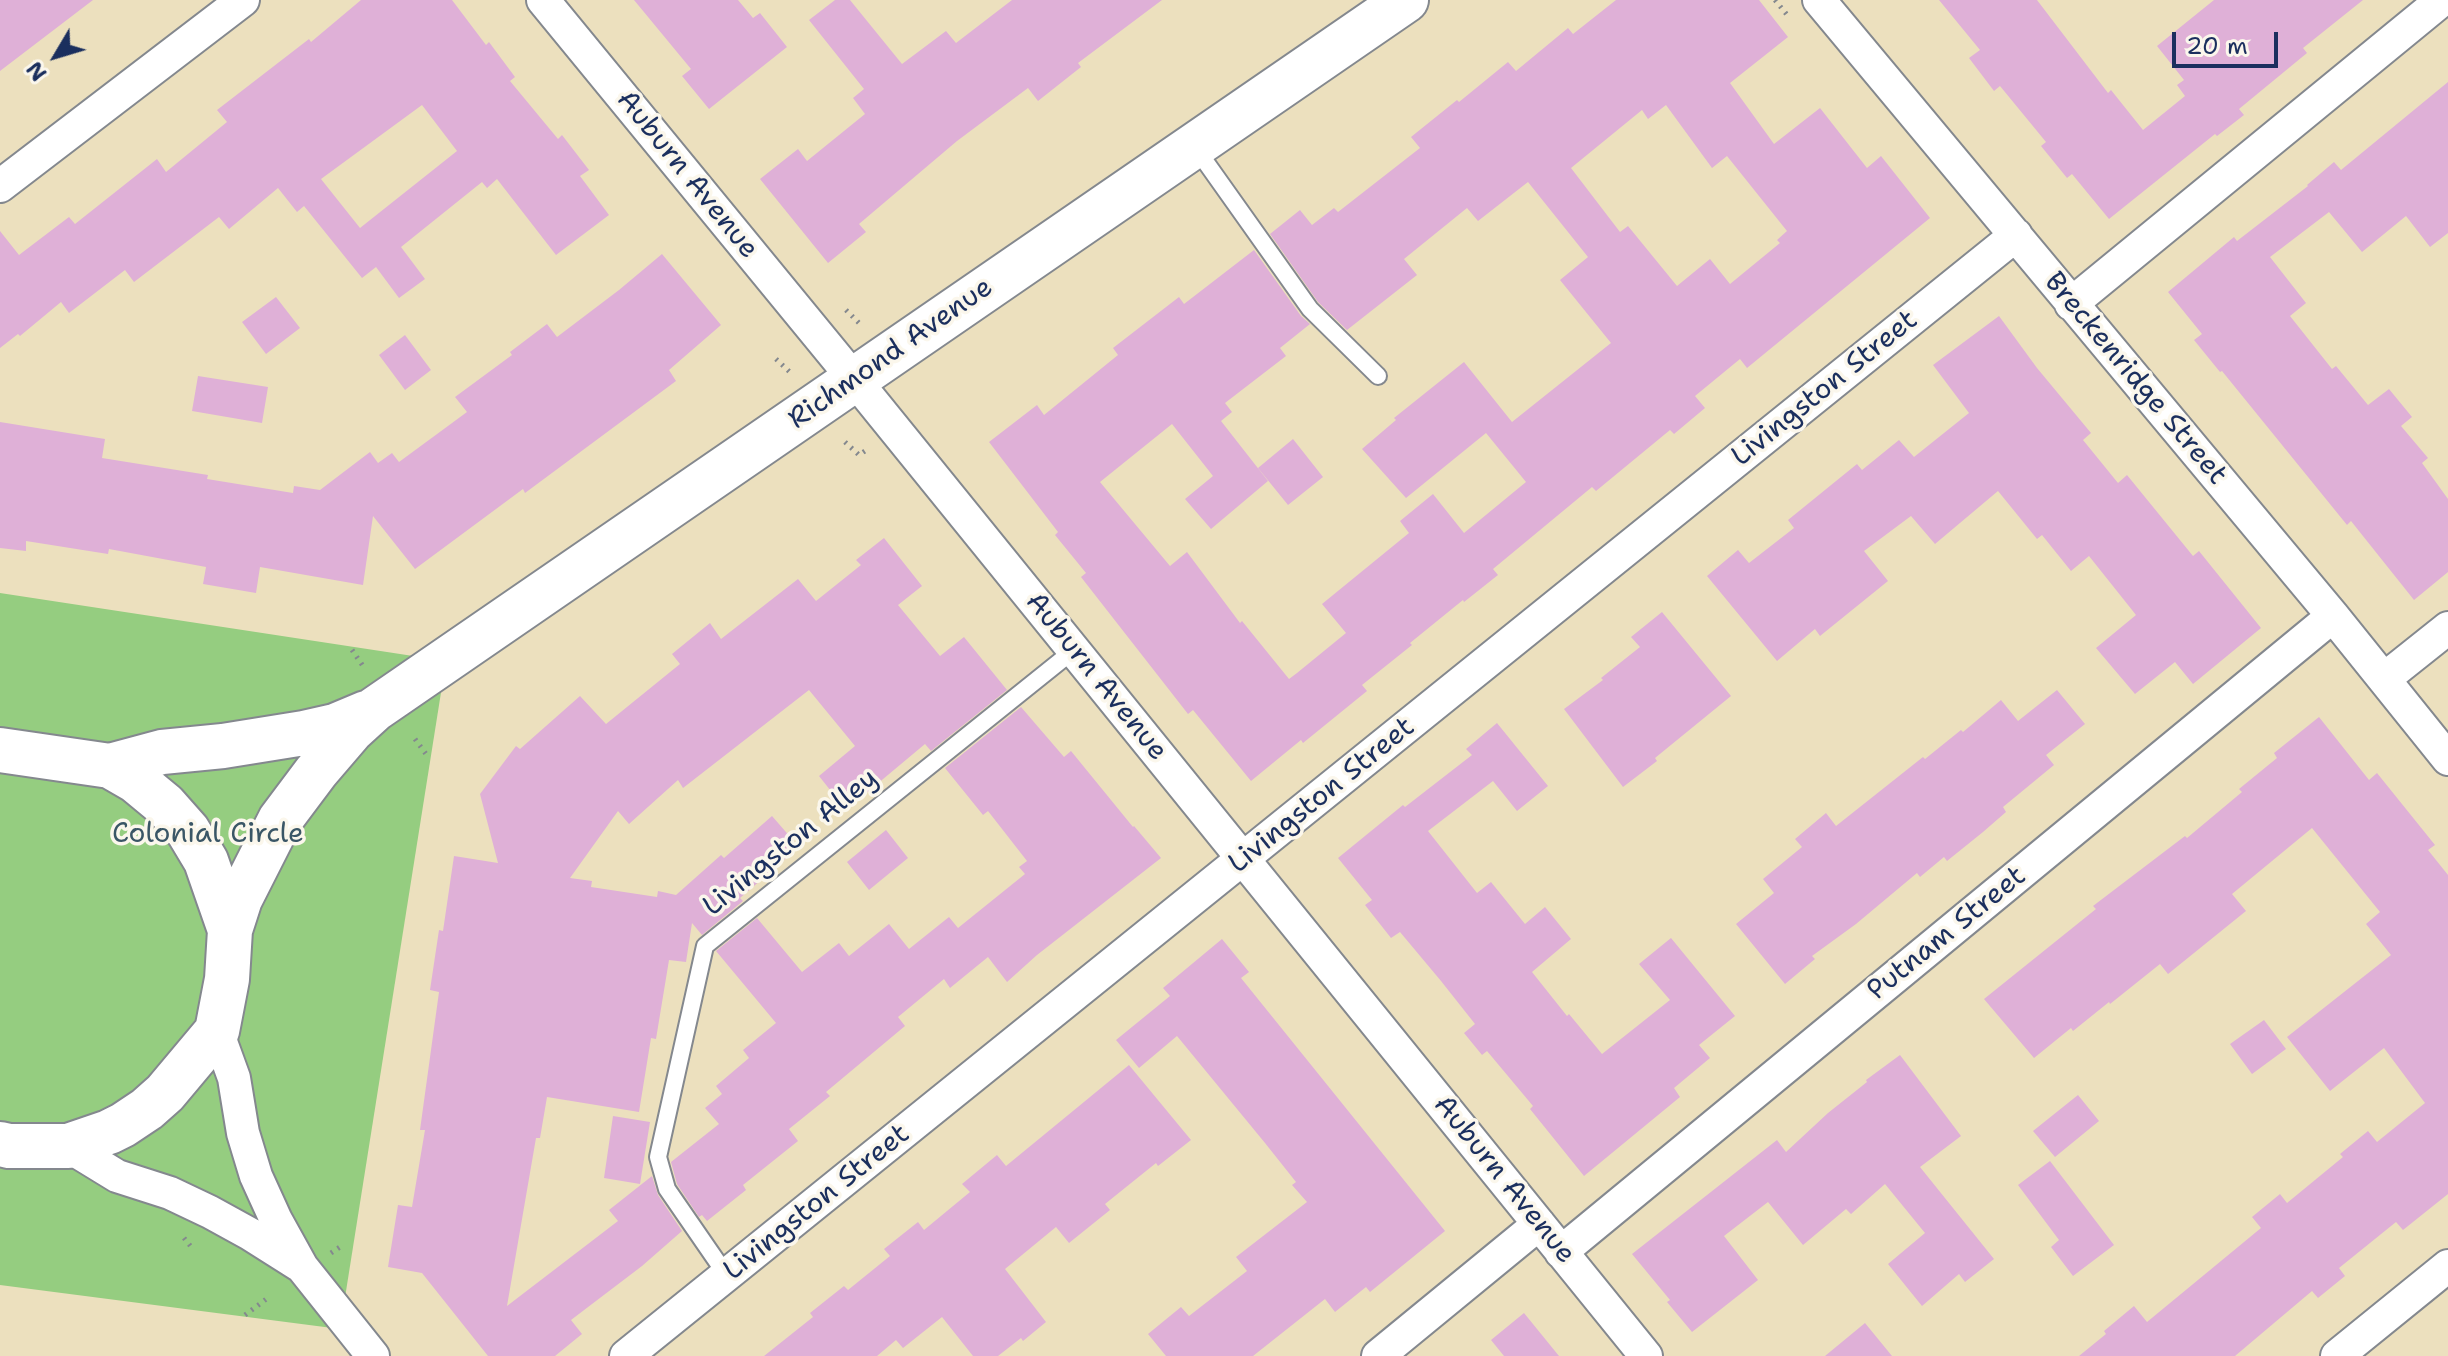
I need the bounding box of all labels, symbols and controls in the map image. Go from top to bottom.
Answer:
north arrow [16,16,96,96]
scale bar [2176,16,2282,66]
text: 20 m [2186,30,2248,62]
text: N [20,55,53,87]
street label: Auburn Avenue [609,84,765,266]
street label: Breckenridge Street [2036,266,2234,492]
street label: Richmond Avenue [782,271,1000,437]
street label: Livingston Street [1725,304,1925,474]
street label: Auburn Avenue [1018,586,1174,768]
street label: Livingston Street [1222,711,1422,881]
street label: Livingston Alley [697,762,885,924]
park label: Colonial Circle [112,818,304,852]
street label: Putnam Street [1861,860,2033,1008]
street label: Auburn Avenue [1426,1089,1582,1271]
street label: Livingston Street [717,1118,917,1288]

